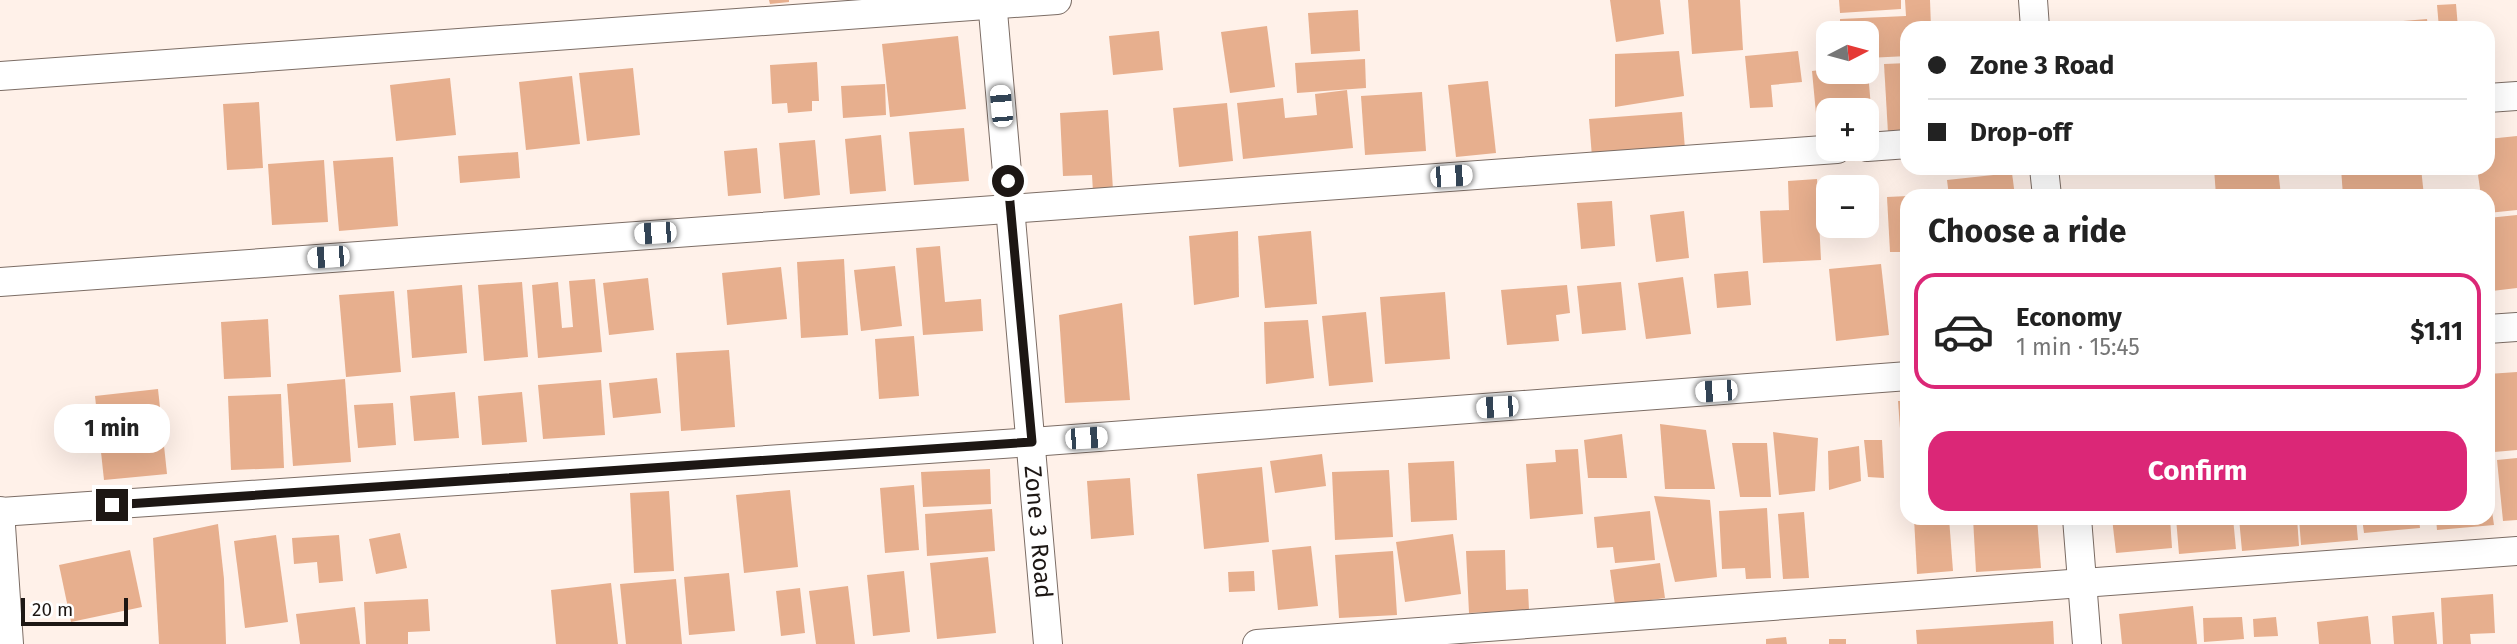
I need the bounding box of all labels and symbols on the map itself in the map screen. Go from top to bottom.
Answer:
north arrow [1816,21,1880,84]
car [989,84,1014,128]
car [1430,164,1473,188]
route start [992,165,1024,197]
car [634,221,677,245]
car [307,245,350,269]
car [1695,379,1738,403]
car [1476,395,1519,419]
callout: 1 min [54,404,170,452]
car [1065,426,1108,450]
street label: Zone 3 Road [1019,464,1058,600]
route end [96,489,128,521]
scale bar [21,595,128,627]

